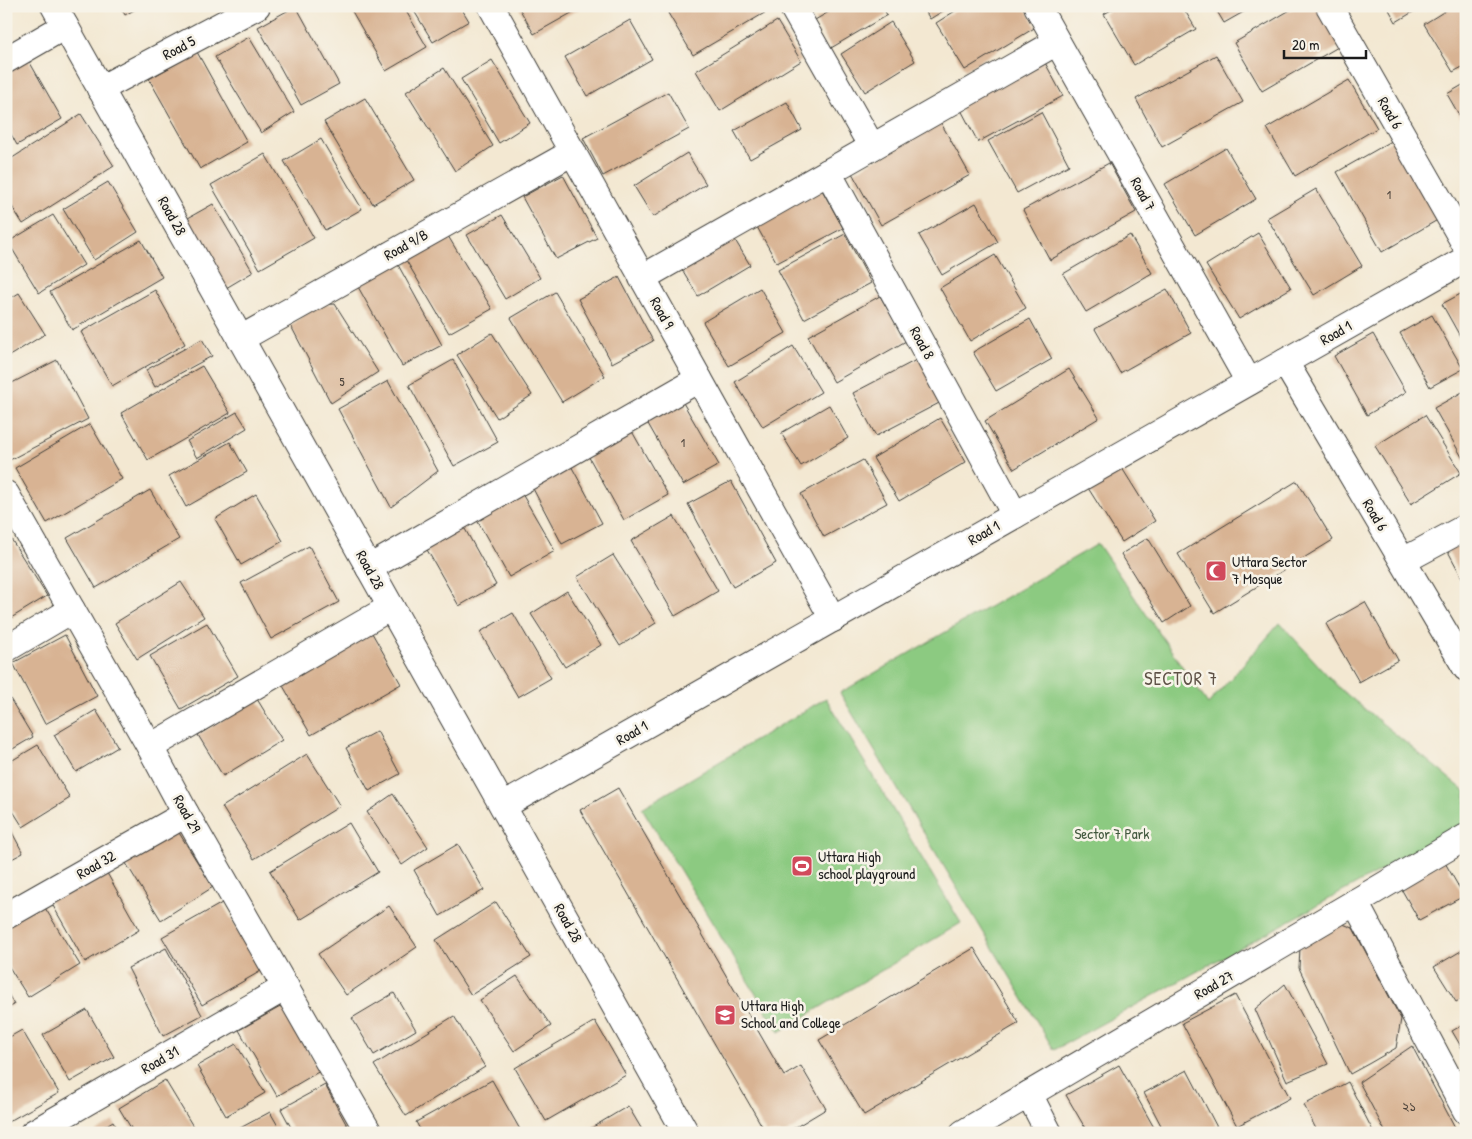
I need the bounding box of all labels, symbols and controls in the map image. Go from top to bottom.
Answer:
scale bar [1284,28,1367,60]
street label: Road 5 [159,30,199,65]
text: 20 m [1292,34,1319,55]
street label: Road 6 [1373,93,1408,133]
street label: Road 7 [1126,173,1161,214]
house number: 1 [1387,186,1391,203]
street label: Road 28 [153,192,192,239]
street label: Road 9/B [380,224,432,265]
street label: Road 9 [645,293,680,333]
street label: Road 1 [1316,315,1355,350]
street label: Road 8 [905,323,940,363]
house number: 5 [339,373,345,390]
house number: 1 [681,434,685,451]
street label: Road 6 [1358,495,1393,535]
street label: Road 1 [964,515,1003,550]
street label: Road 28 [351,546,390,593]
place label: Uttara Sector 7 Mosque [1232,551,1307,589]
mosque icon: Uttara Sector 7 Mosque [1204,559,1228,583]
district label: SECTOR 7 [1144,666,1218,691]
street label: Road 1 [612,715,651,750]
street label: Road 29 [168,791,207,837]
park label: Sector 7 Park [1074,823,1150,844]
street label: Road 32 [72,845,119,884]
place label: Uttara High school playground [818,846,915,884]
sports icon: Uttara High school playground [790,854,814,878]
street label: Road 28 [549,899,588,946]
street label: Road 27 [1190,965,1237,1004]
place label: Uttara High School and College [741,995,841,1033]
school or university icon: Uttara High School and College [713,1003,737,1027]
street label: Road 31 [137,1040,182,1079]
house number: ২১ [1402,1098,1416,1115]

